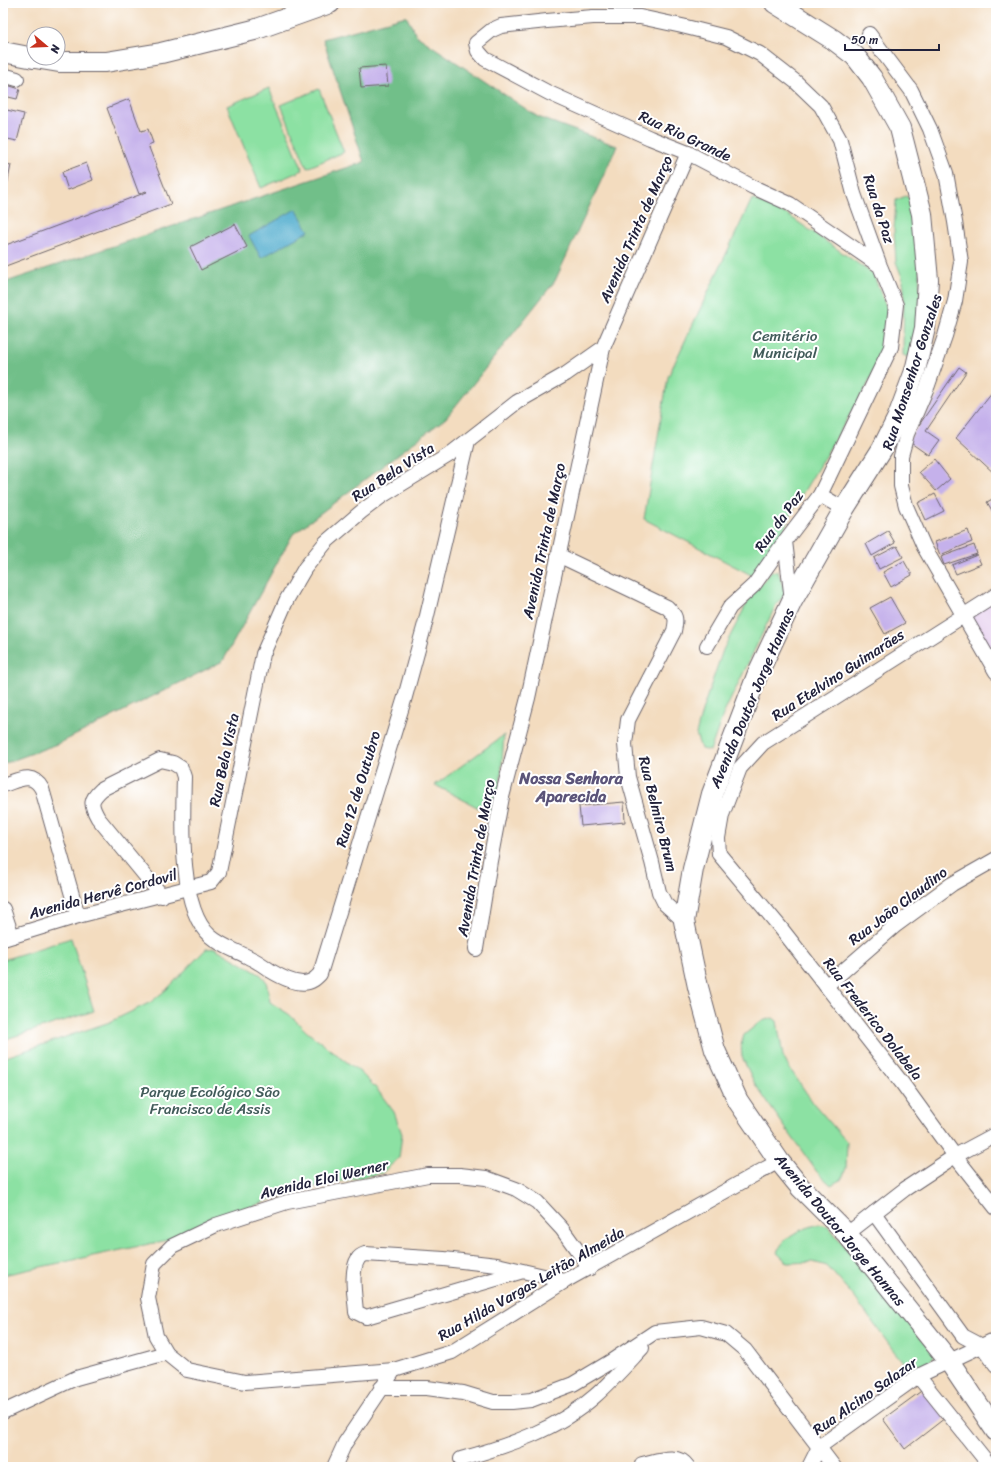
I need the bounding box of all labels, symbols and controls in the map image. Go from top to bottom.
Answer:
north arrow [26,26,66,66]
scale bar [845,26,939,52]
text: 50 m [851,29,878,51]
text: N [45,41,66,56]
street label: Rua Rio Grande [634,103,736,169]
street label: Avenida Trinta de Março [591,151,680,308]
street label: Rua da Paz [856,171,903,248]
street label: Rua Monsenhor Gonzales [874,290,950,453]
park label: Cemitério Municipal [753,323,818,366]
street label: Rua Bela Vista [346,435,440,509]
street label: Avenida Trinta de Março [515,460,573,622]
street label: Rua da Paz [747,484,811,558]
street label: Avenida Doutor Jorge Hannas [702,604,802,793]
street label: Rua Etelvino Guimarães [766,622,910,728]
street label: Rua Bela Vista [201,711,247,809]
street label: Rua 12 de Outubro [328,727,388,850]
street label: Rua Belmiro Brum [631,754,685,874]
district label: Nossa Senhora Aparecida [518,764,624,811]
street label: Avenida Trinta de Março [449,777,503,940]
street label: Rua João Claudino [843,860,954,952]
street label: Avenida Hervê Cordovil [25,861,181,927]
street label: Rua Frederico Dolabela [816,952,930,1087]
park label: Parque Ecológico São Francisco de Assis [140,1079,280,1122]
street label: Avenida Doutor Jorge Hannas [767,1147,912,1313]
street label: Avenida Eloi Werner [256,1151,392,1207]
street label: Rua Hilda Vargas Leitão Almeida [433,1219,630,1348]
street label: Rua Alcino Salazar [807,1349,924,1442]

